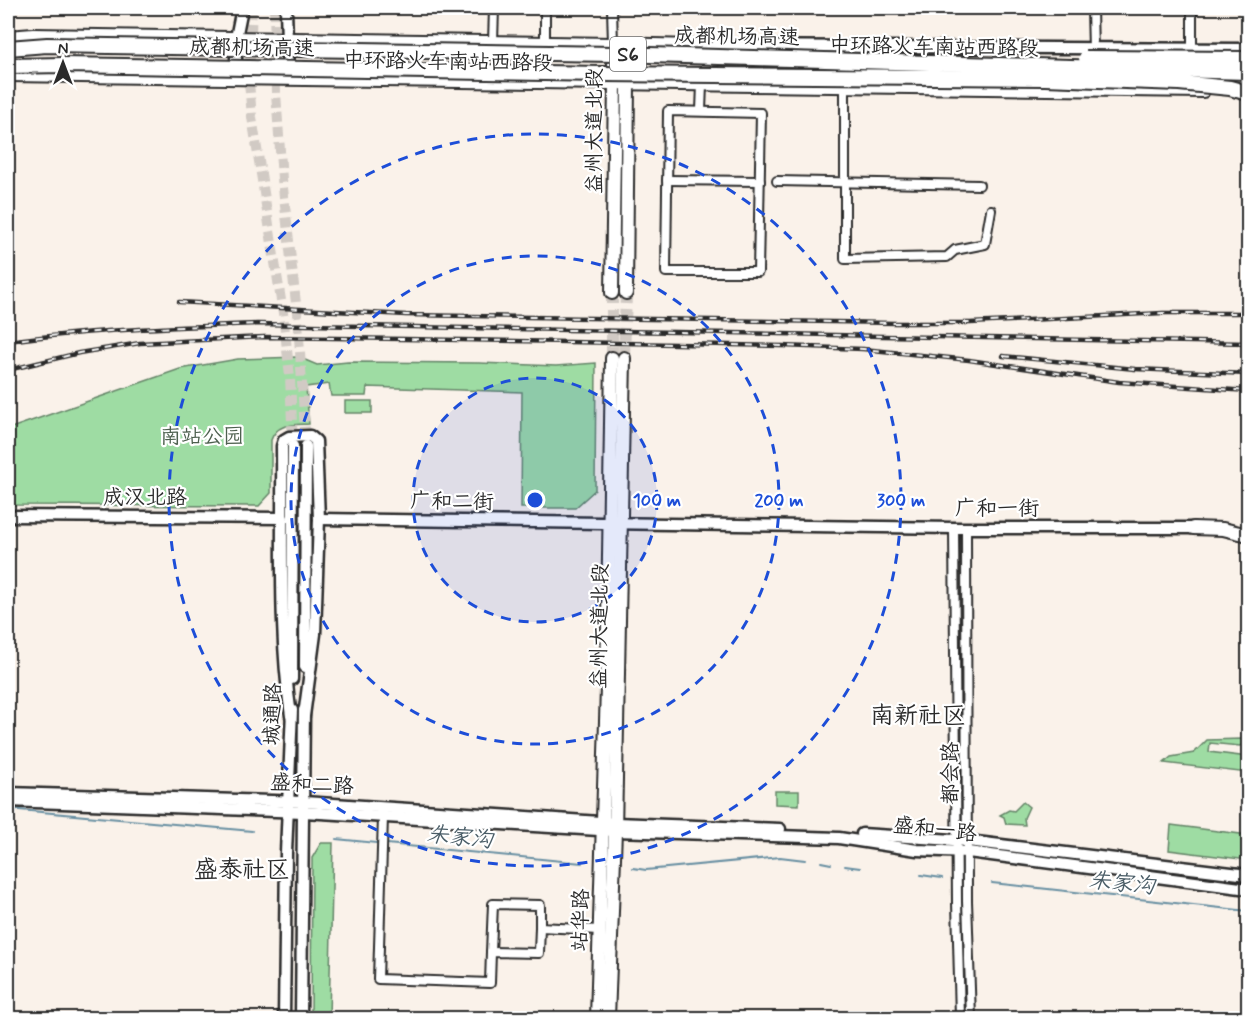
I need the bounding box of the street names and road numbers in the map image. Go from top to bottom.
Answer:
street label: 成都机场高速 [674,22,800,52]
street label: 中环路火车南站西路段 [829,31,1039,63]
street label: 成都机场高速 [189,33,315,63]
road number: S6 [610,37,646,71]
street label: 中环路火车南站西路段 [343,46,553,78]
street label: 益州大道北段 [581,68,609,194]
street label: 成汉北路 [103,484,187,512]
street label: 广和二街 [410,487,494,517]
street label: 广和一街 [955,495,1039,523]
street label: 益州大道北段 [585,563,615,689]
street label: 城通路 [258,682,288,746]
street label: 都会路 [937,742,965,805]
street label: 盛和二路 [269,769,355,801]
street label: 盛和一路 [892,812,978,848]
street label: 站华路 [566,888,596,952]

